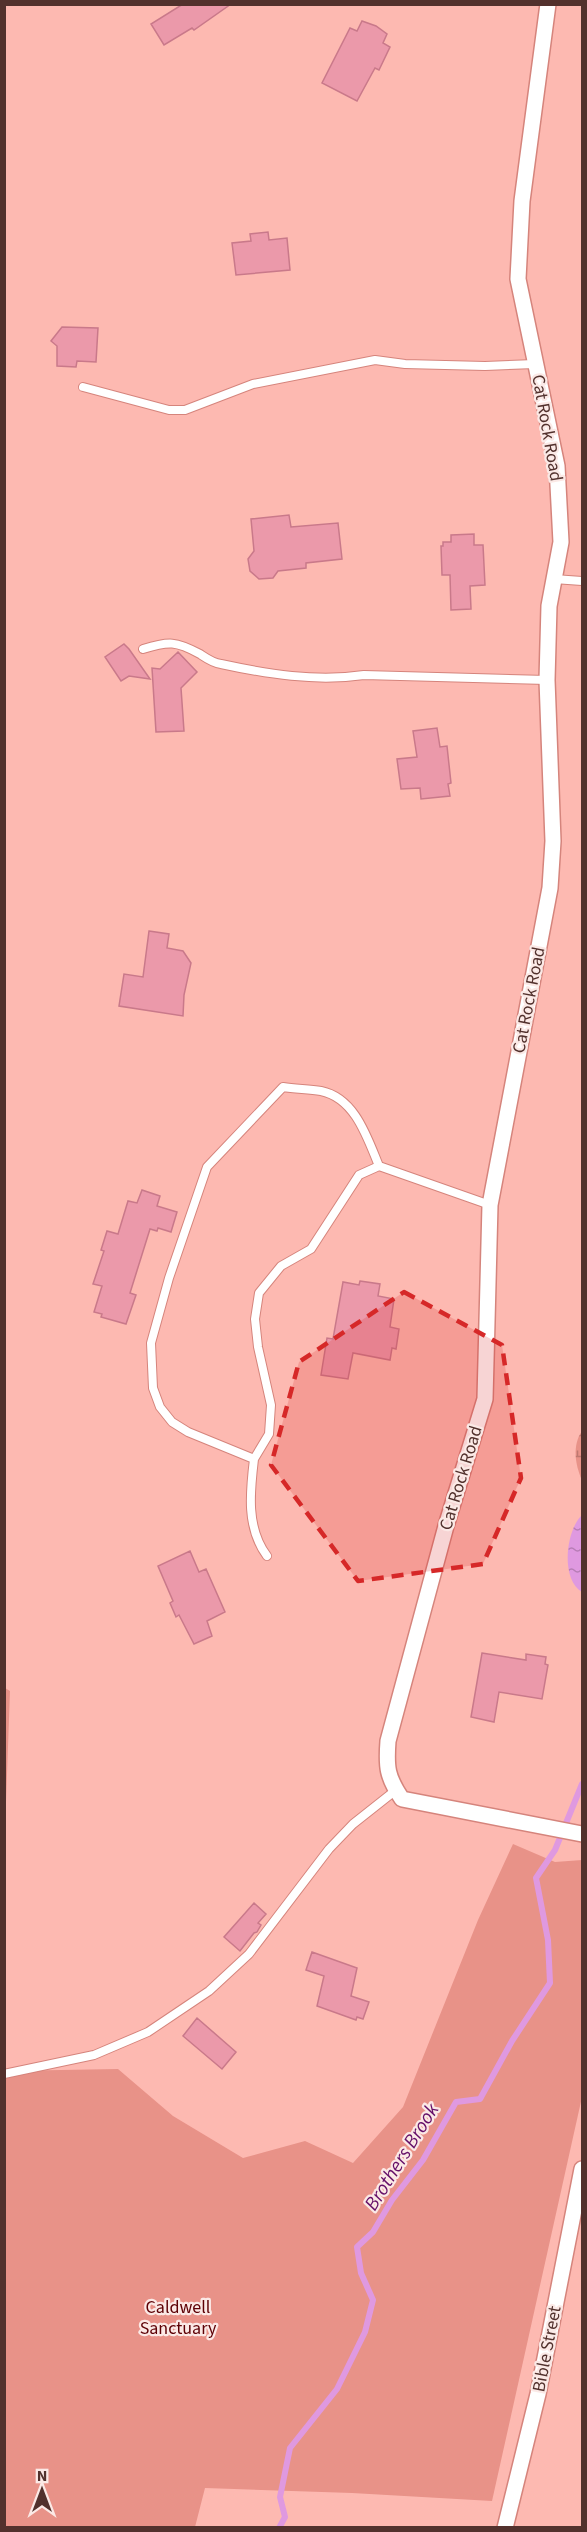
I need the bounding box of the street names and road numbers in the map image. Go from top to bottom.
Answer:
street label: Cat Rock Road [525,373,569,483]
street label: Cat Rock Road [506,945,552,1055]
street label: Cat Rock Road [433,1423,489,1533]
street label: Bible Street [526,2304,568,2394]

